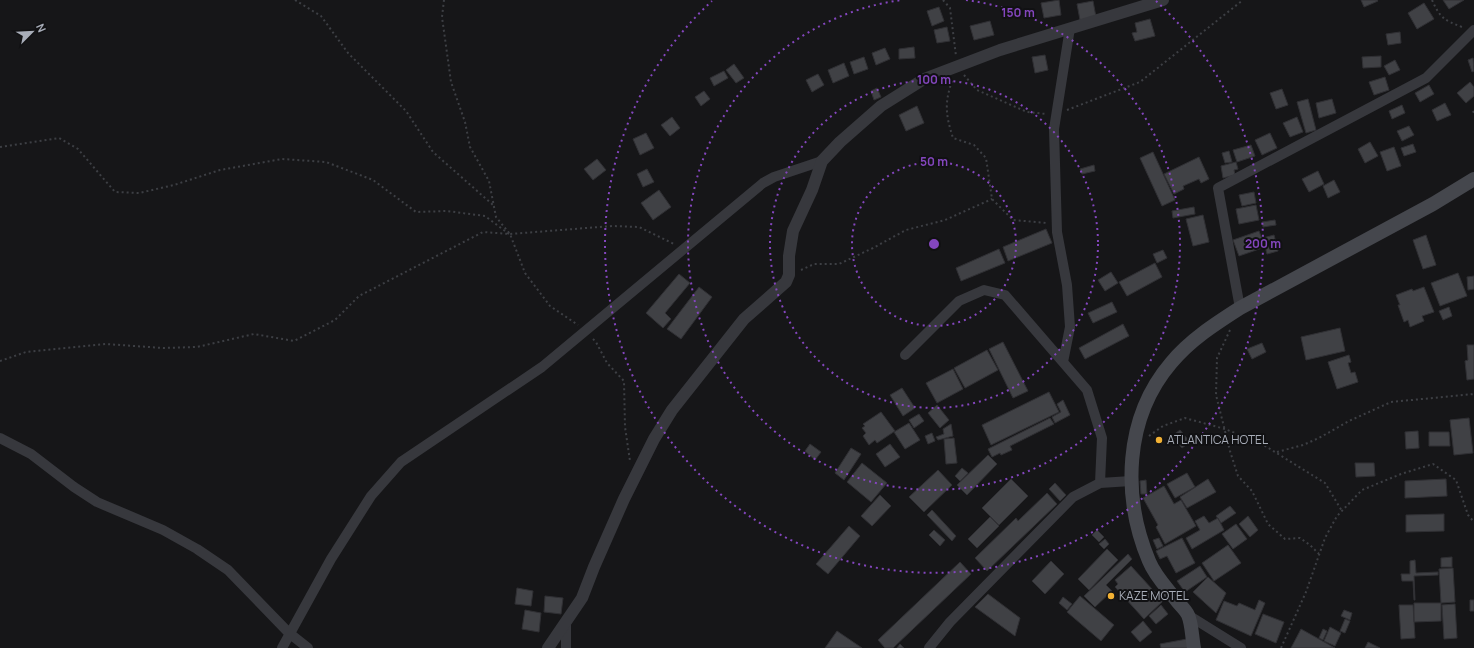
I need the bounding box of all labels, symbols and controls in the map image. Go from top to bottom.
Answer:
text: 150 m [1001,4,1035,21]
north arrow [12,12,52,52]
text: N [33,21,50,34]
text: 100 m [917,71,951,88]
text: 50 m [920,153,948,170]
text: 200 m [1245,235,1281,252]
centre of rings [927,237,941,251]
place label: ATLANTICA HOTEL [1167,431,1268,448]
marker: ATLANTICA HOTEL [1154,435,1164,445]
place label: KAZE MOTEL [1119,587,1189,604]
marker: KAZE MOTEL [1106,591,1116,601]

